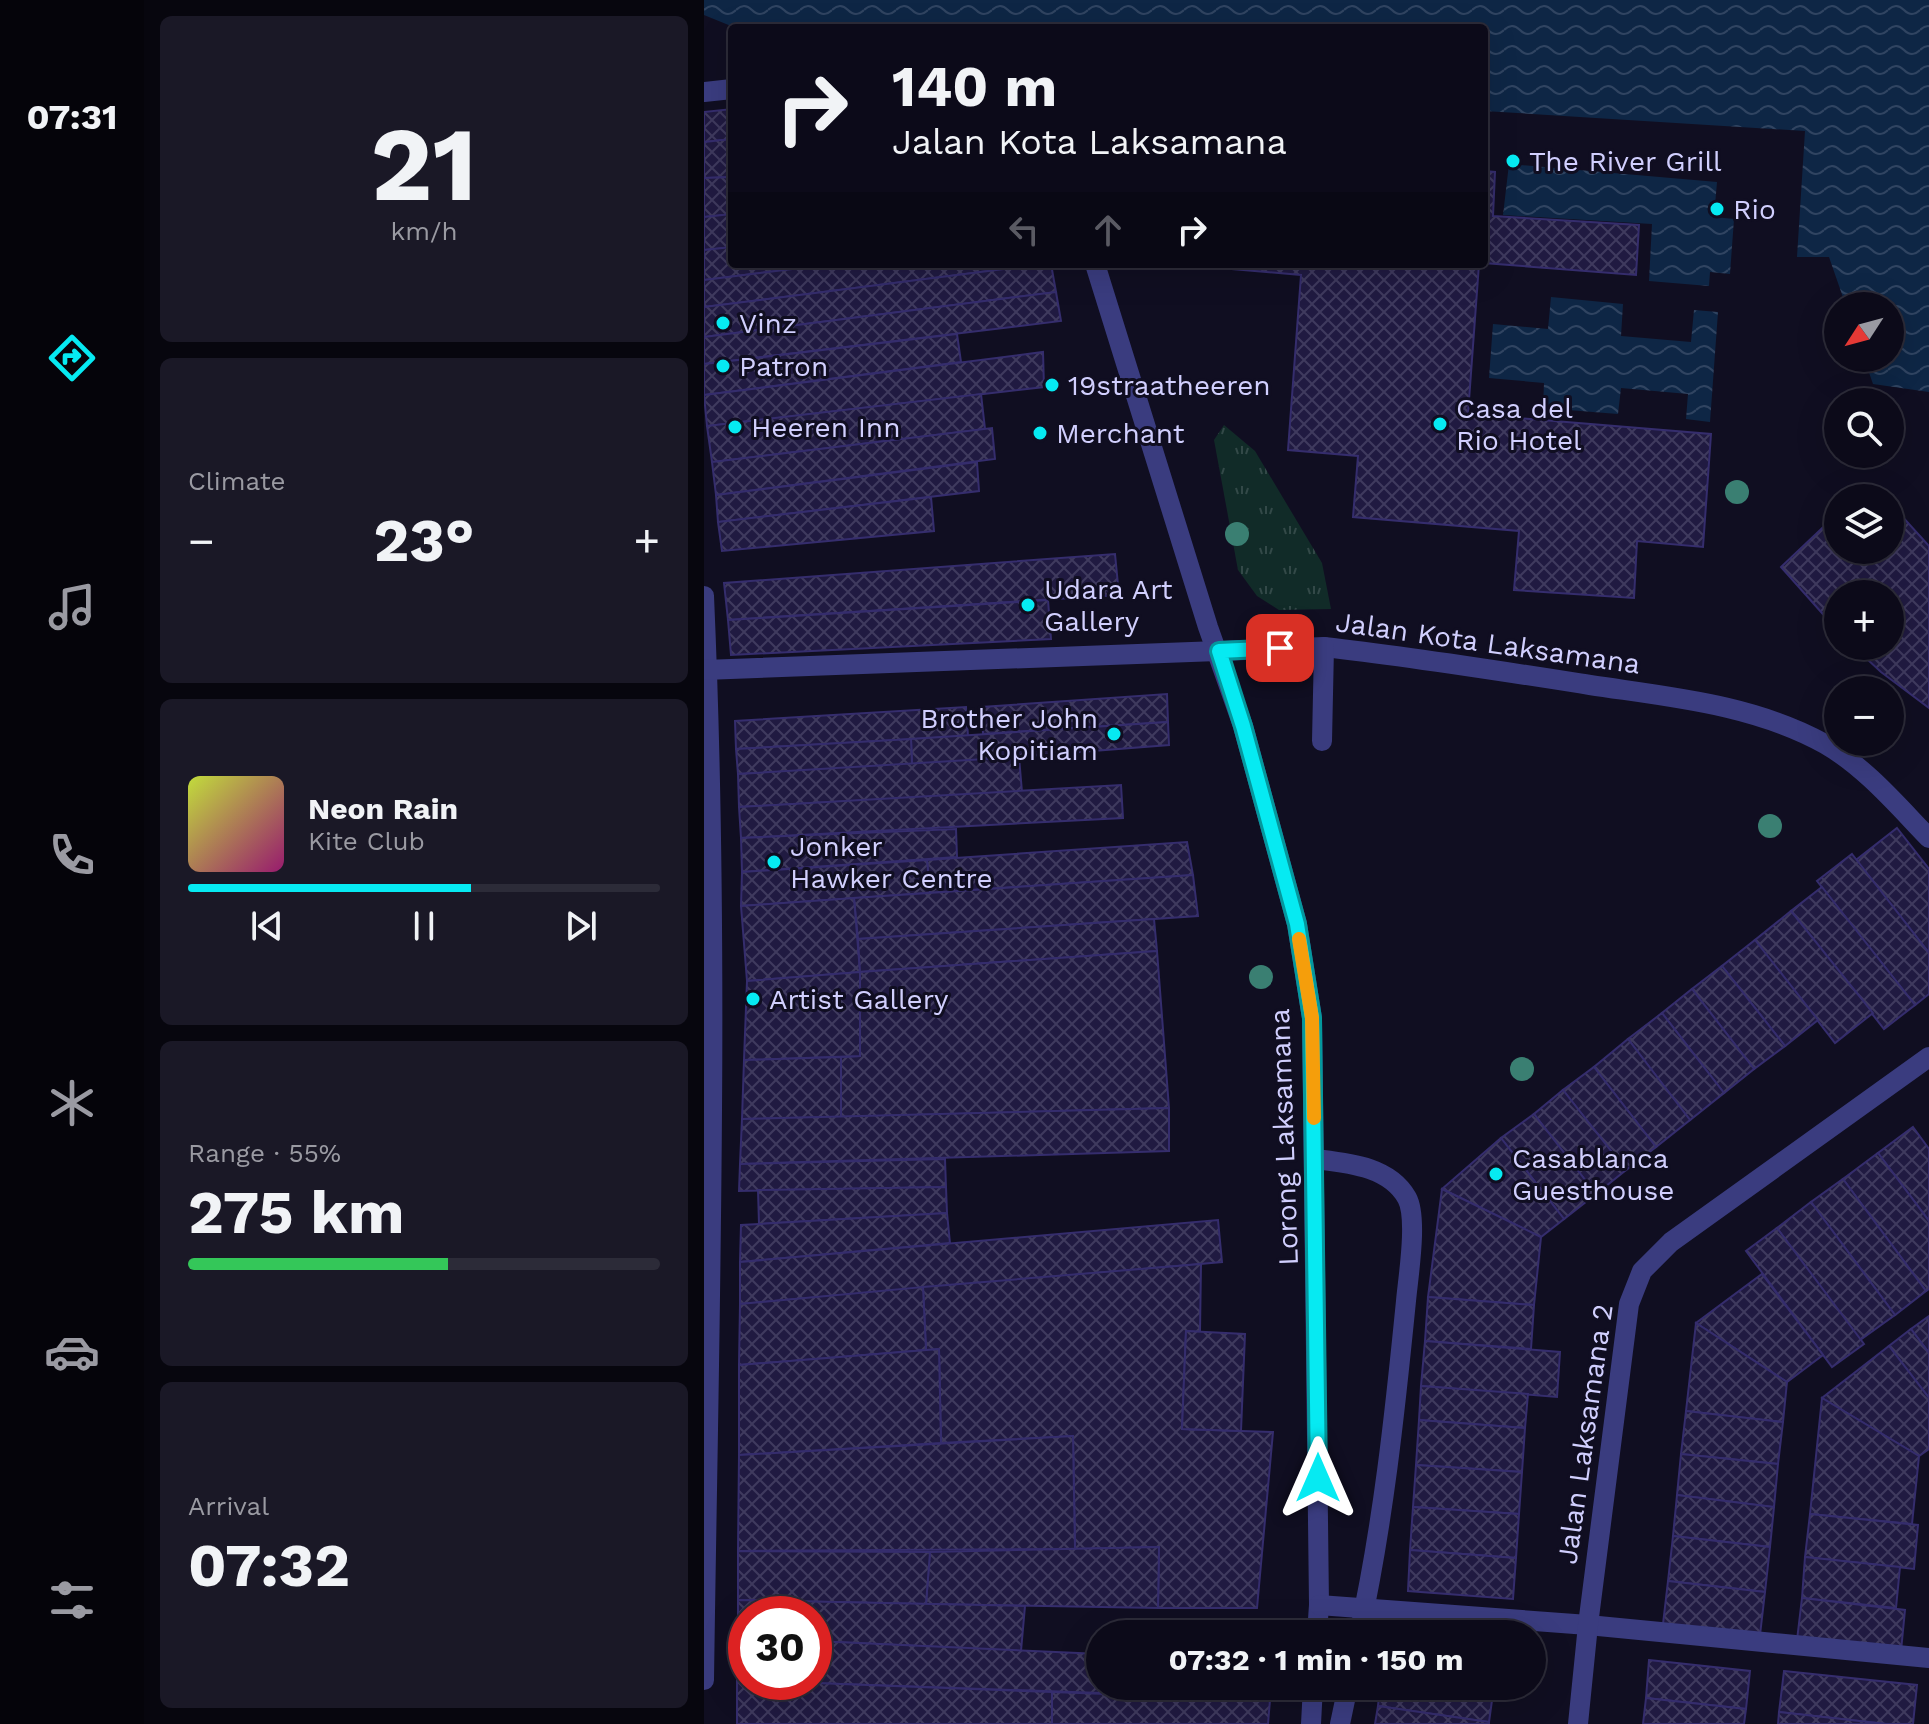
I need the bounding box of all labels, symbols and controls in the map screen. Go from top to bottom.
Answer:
text: 140 m [892,54,1057,120]
icon: right [760,56,864,160]
text: 07:31 [26,96,118,138]
text: 21 [371,103,477,225]
text: Jalan Kota Laksamana [892,121,1287,163]
place label: The River Grill [1529,145,1722,178]
marker: The River Grill [1504,152,1522,170]
place label: Rio [1733,193,1776,226]
marker: Rio [1708,200,1726,218]
icon: left [1002,208,1046,252]
icon: ahead [1086,208,1130,252]
icon: right [1170,208,1214,252]
text: km/h [391,216,457,246]
north arrow [1824,292,1904,372]
map controls [1824,292,1904,756]
place label: Vinz [739,307,797,340]
marker: Vinz [714,314,732,332]
icon: directions [44,330,100,386]
place label: Patron [739,350,828,383]
marker: Patron [714,357,732,375]
place label: 19straatheeren [1068,369,1271,402]
marker: 19straatheeren [1043,376,1061,394]
button: search [1824,388,1904,468]
place label: Casa del Rio Hotel [1456,392,1582,457]
place label: Heeren Inn [751,411,900,444]
marker: Casa del Rio Hotel [1431,415,1449,433]
place label: Merchant [1056,417,1185,450]
marker: Heeren Inn [726,418,744,436]
marker: Merchant [1031,424,1049,442]
text: Climate [188,466,286,496]
button: layers [1824,484,1904,564]
text: 23° [373,505,475,576]
text: − [188,515,215,567]
text: + [633,515,660,567]
place label: Udara Art Gallery [1044,573,1173,638]
icon: music [44,579,100,635]
button: + [1824,580,1904,660]
marker: Udara Art Gallery [1019,596,1037,614]
street label: Jalan Kota Laksamana [1334,605,1643,681]
pin [1246,614,1314,682]
icon: arrive [1258,626,1302,670]
button: − [1824,676,1904,756]
place label: Brother John Kopitiam [920,702,1098,767]
marker: Brother John Kopitiam [1105,725,1123,743]
text: Neon Rain [308,791,458,826]
text: Kite Club [308,826,425,856]
icon: phone [44,827,100,883]
place label: Jonker Hawker Centre [790,830,993,895]
marker: Jonker Hawker Centre [765,853,783,871]
icon: previous [245,904,289,948]
icon: pause [402,904,446,948]
icon: next [559,904,603,948]
place label: Artist Gallery [769,983,949,1016]
marker: Artist Gallery [744,990,762,1008]
street label: Lorong Laksamana [1263,1008,1305,1266]
icon: climate [44,1075,100,1131]
text: Range · 55% [188,1138,341,1168]
place label: Casablanca Guesthouse [1512,1142,1675,1207]
marker: Casablanca Guesthouse [1487,1165,1505,1183]
text: 275 km [188,1177,404,1248]
street label: Jalan Laksamana 2 [1550,1302,1620,1566]
icon: car [44,1324,100,1380]
position arrow [1276,1436,1360,1520]
text: Arrival [188,1491,269,1521]
text: 07:32 [188,1530,350,1601]
icon: filters [44,1572,100,1628]
speed limit sign: 30 [728,1596,832,1700]
text: 07:32 · 1 min · 150 m [1169,1642,1463,1677]

